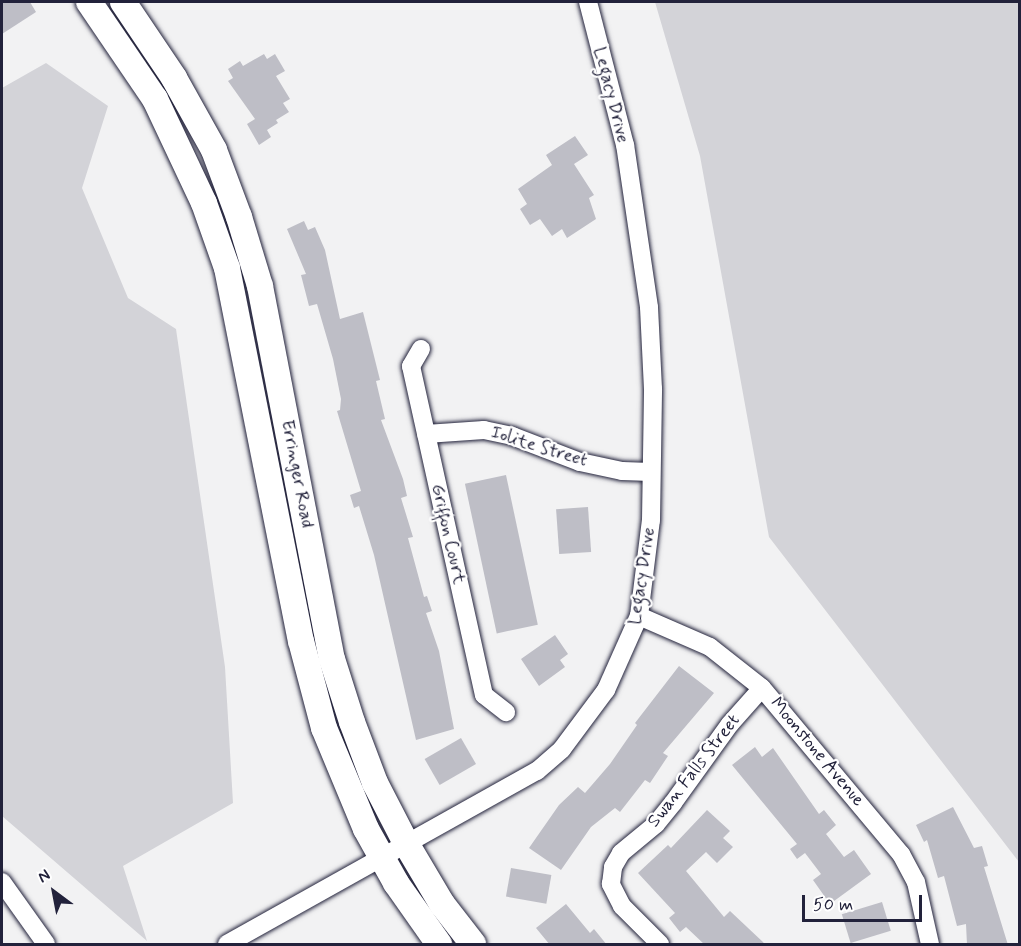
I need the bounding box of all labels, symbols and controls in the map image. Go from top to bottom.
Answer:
street label: Legacy Drive [589,45,633,145]
street label: Erringer Road [276,419,318,529]
street label: Iolite Street [487,422,591,472]
street label: Griffon Court [426,482,470,586]
street label: Legacy Drive [624,526,660,626]
street label: Moonstone Avenue [764,692,870,812]
street label: Swan Falls Street [642,709,746,833]
north arrow [24,862,84,922]
text: N [34,865,54,888]
scale bar [805,883,925,921]
text: 50 m [813,893,853,917]

